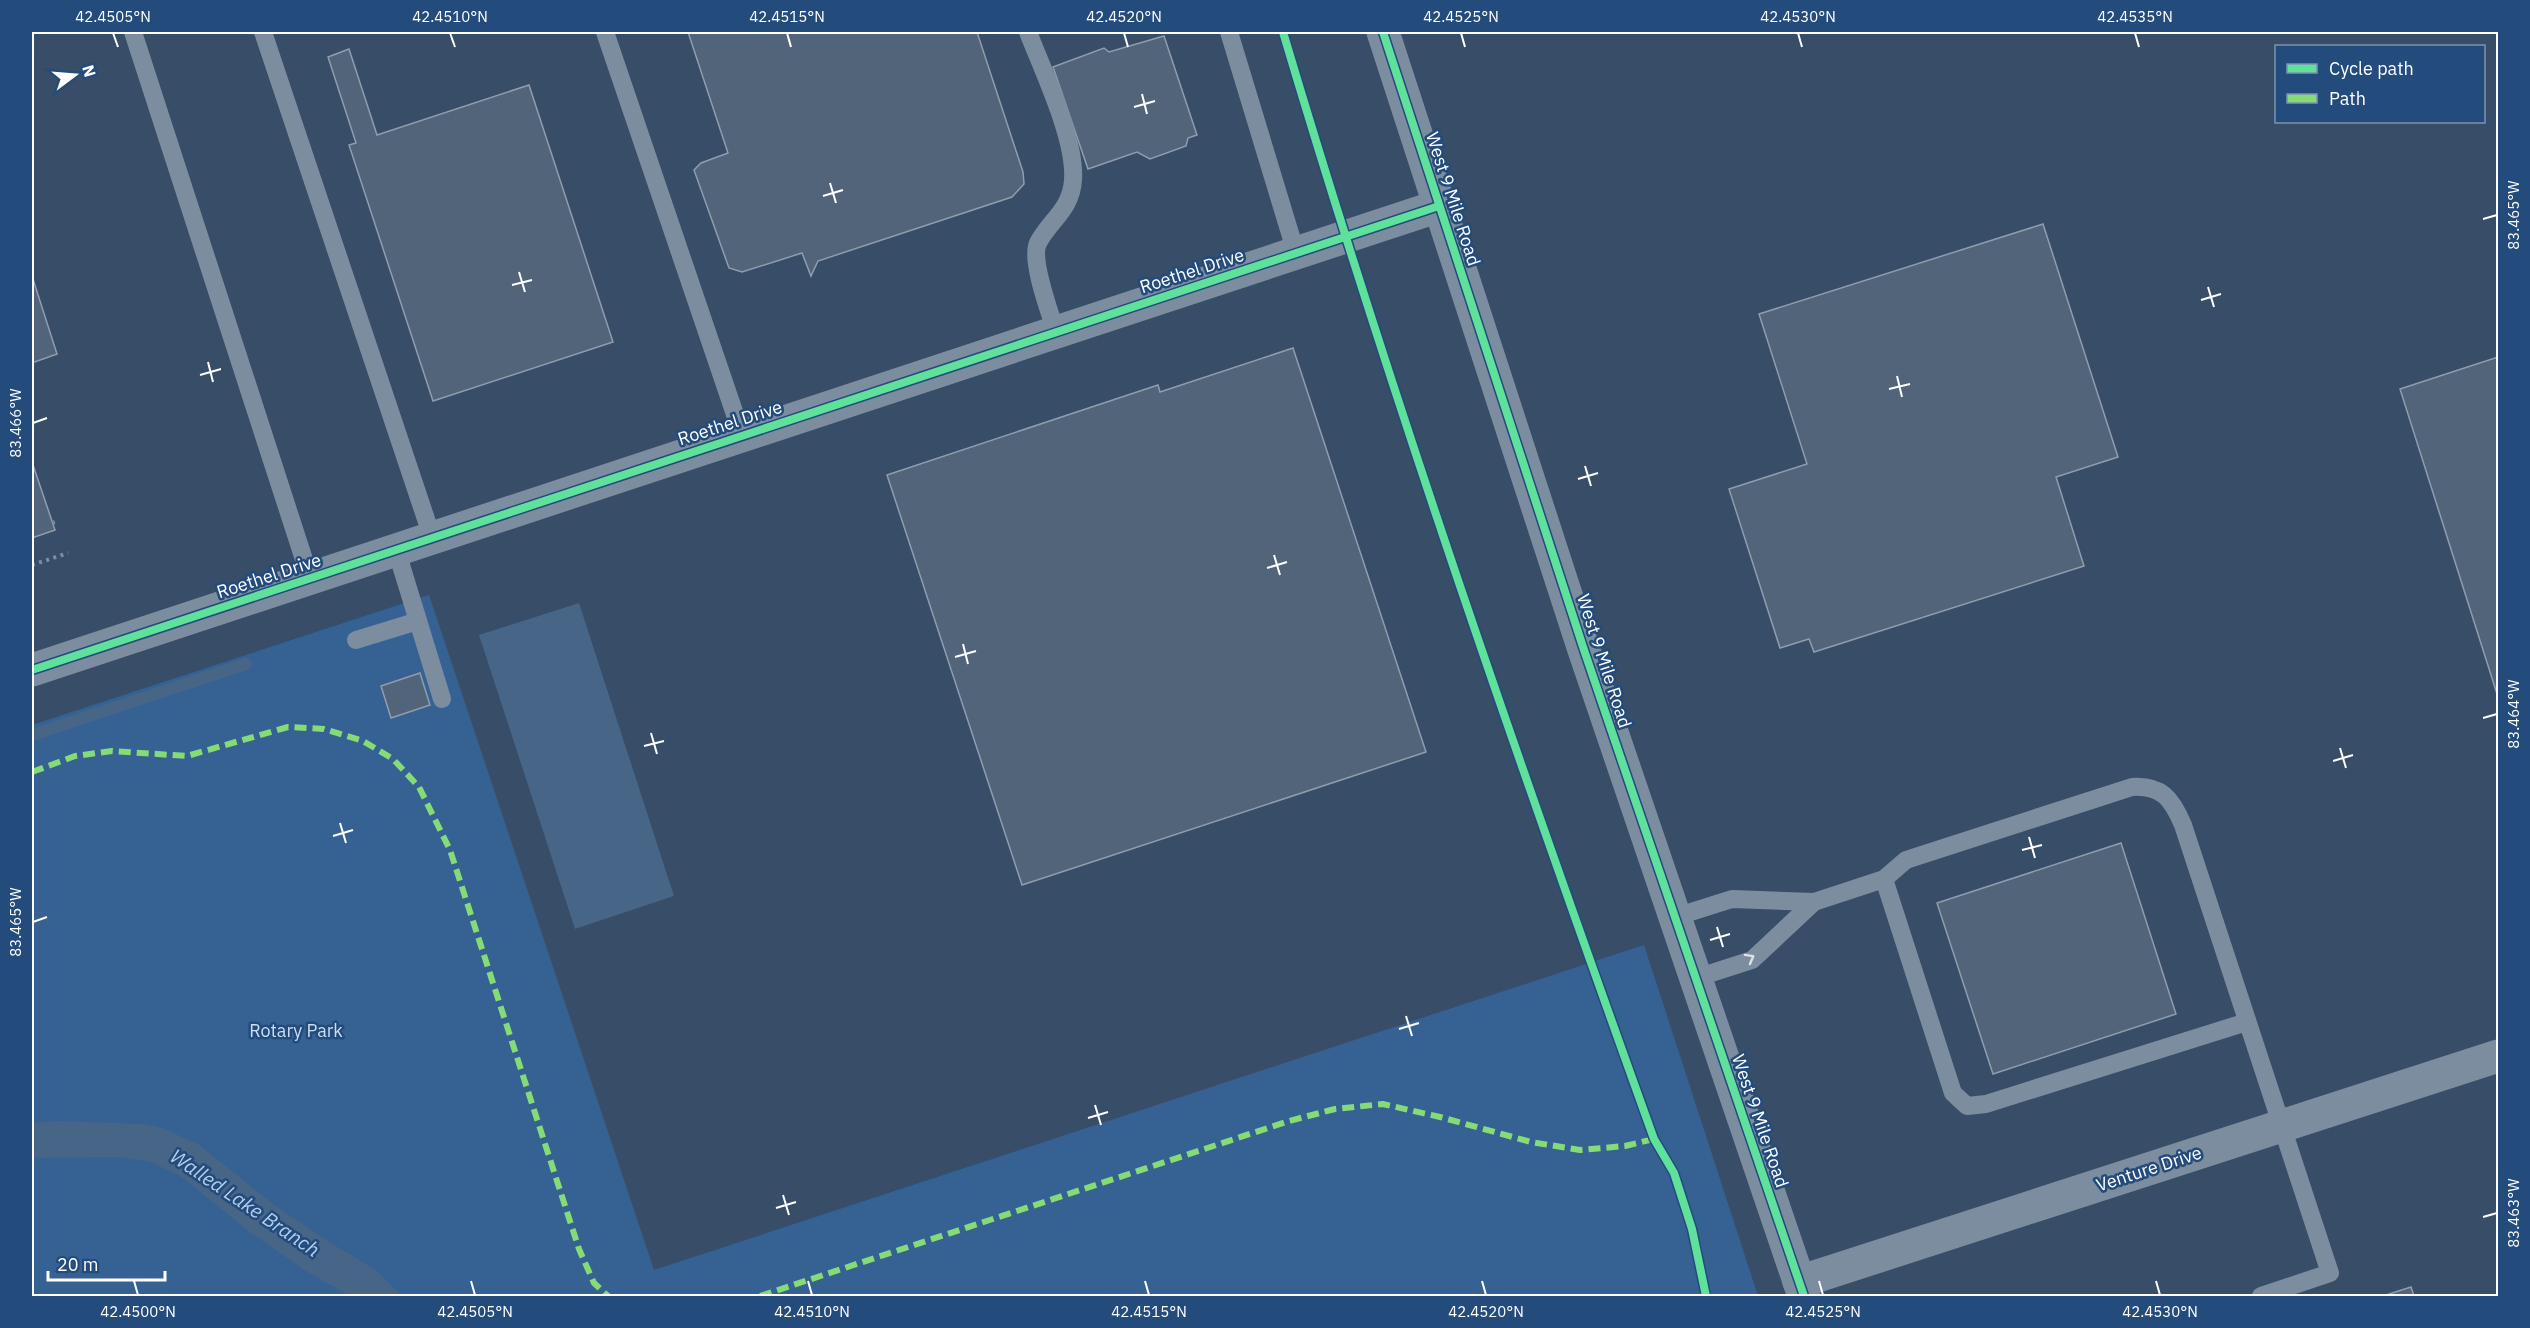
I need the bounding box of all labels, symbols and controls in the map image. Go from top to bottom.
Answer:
text: 42.4505°N [75,7,151,26]
text: 42.4510°N [412,7,488,26]
text: 42.4515°N [749,7,825,26]
text: 42.4520°N [1086,7,1162,26]
text: 42.4525°N [1423,7,1499,26]
text: 42.4530°N [1760,7,1836,26]
text: 42.4535°N [2097,7,2173,26]
north arrow [45,45,105,105]
legend [2275,45,2485,123]
text: Cycle path [2329,57,2414,80]
text: N [78,63,101,79]
text: Path [2329,87,2366,110]
street label: West 9 Mile Road [1421,129,1486,269]
text: 83.465°W [2504,180,2523,250]
street label: Roethel Drive [1137,243,1247,298]
text: 83.466°W [6,388,25,458]
street label: Roethel Drive [675,395,785,450]
street label: Roethel Drive [214,548,324,603]
street label: West 9 Mile Road [1572,591,1637,731]
text: 83.464°W [2504,679,2523,749]
text: 83.465°W [6,887,25,957]
one-way arrow [1744,954,1754,965]
park label: Rotary Park [249,1019,343,1042]
street label: West 9 Mile Road [1727,1051,1794,1191]
street label: Venture Drive [2093,1141,2205,1196]
water label: Walled Lake Branch [165,1142,325,1263]
text: 83.463°W [2504,1178,2523,1248]
scale bar [48,1244,165,1282]
text: 20 m [57,1253,99,1276]
text: 42.4500°N [100,1302,176,1321]
text: 42.4505°N [437,1302,513,1321]
text: 42.4510°N [774,1302,850,1321]
text: 42.4515°N [1111,1302,1187,1321]
text: 42.4520°N [1448,1302,1524,1321]
text: 42.4525°N [1785,1302,1861,1321]
text: 42.4530°N [2122,1302,2198,1321]

